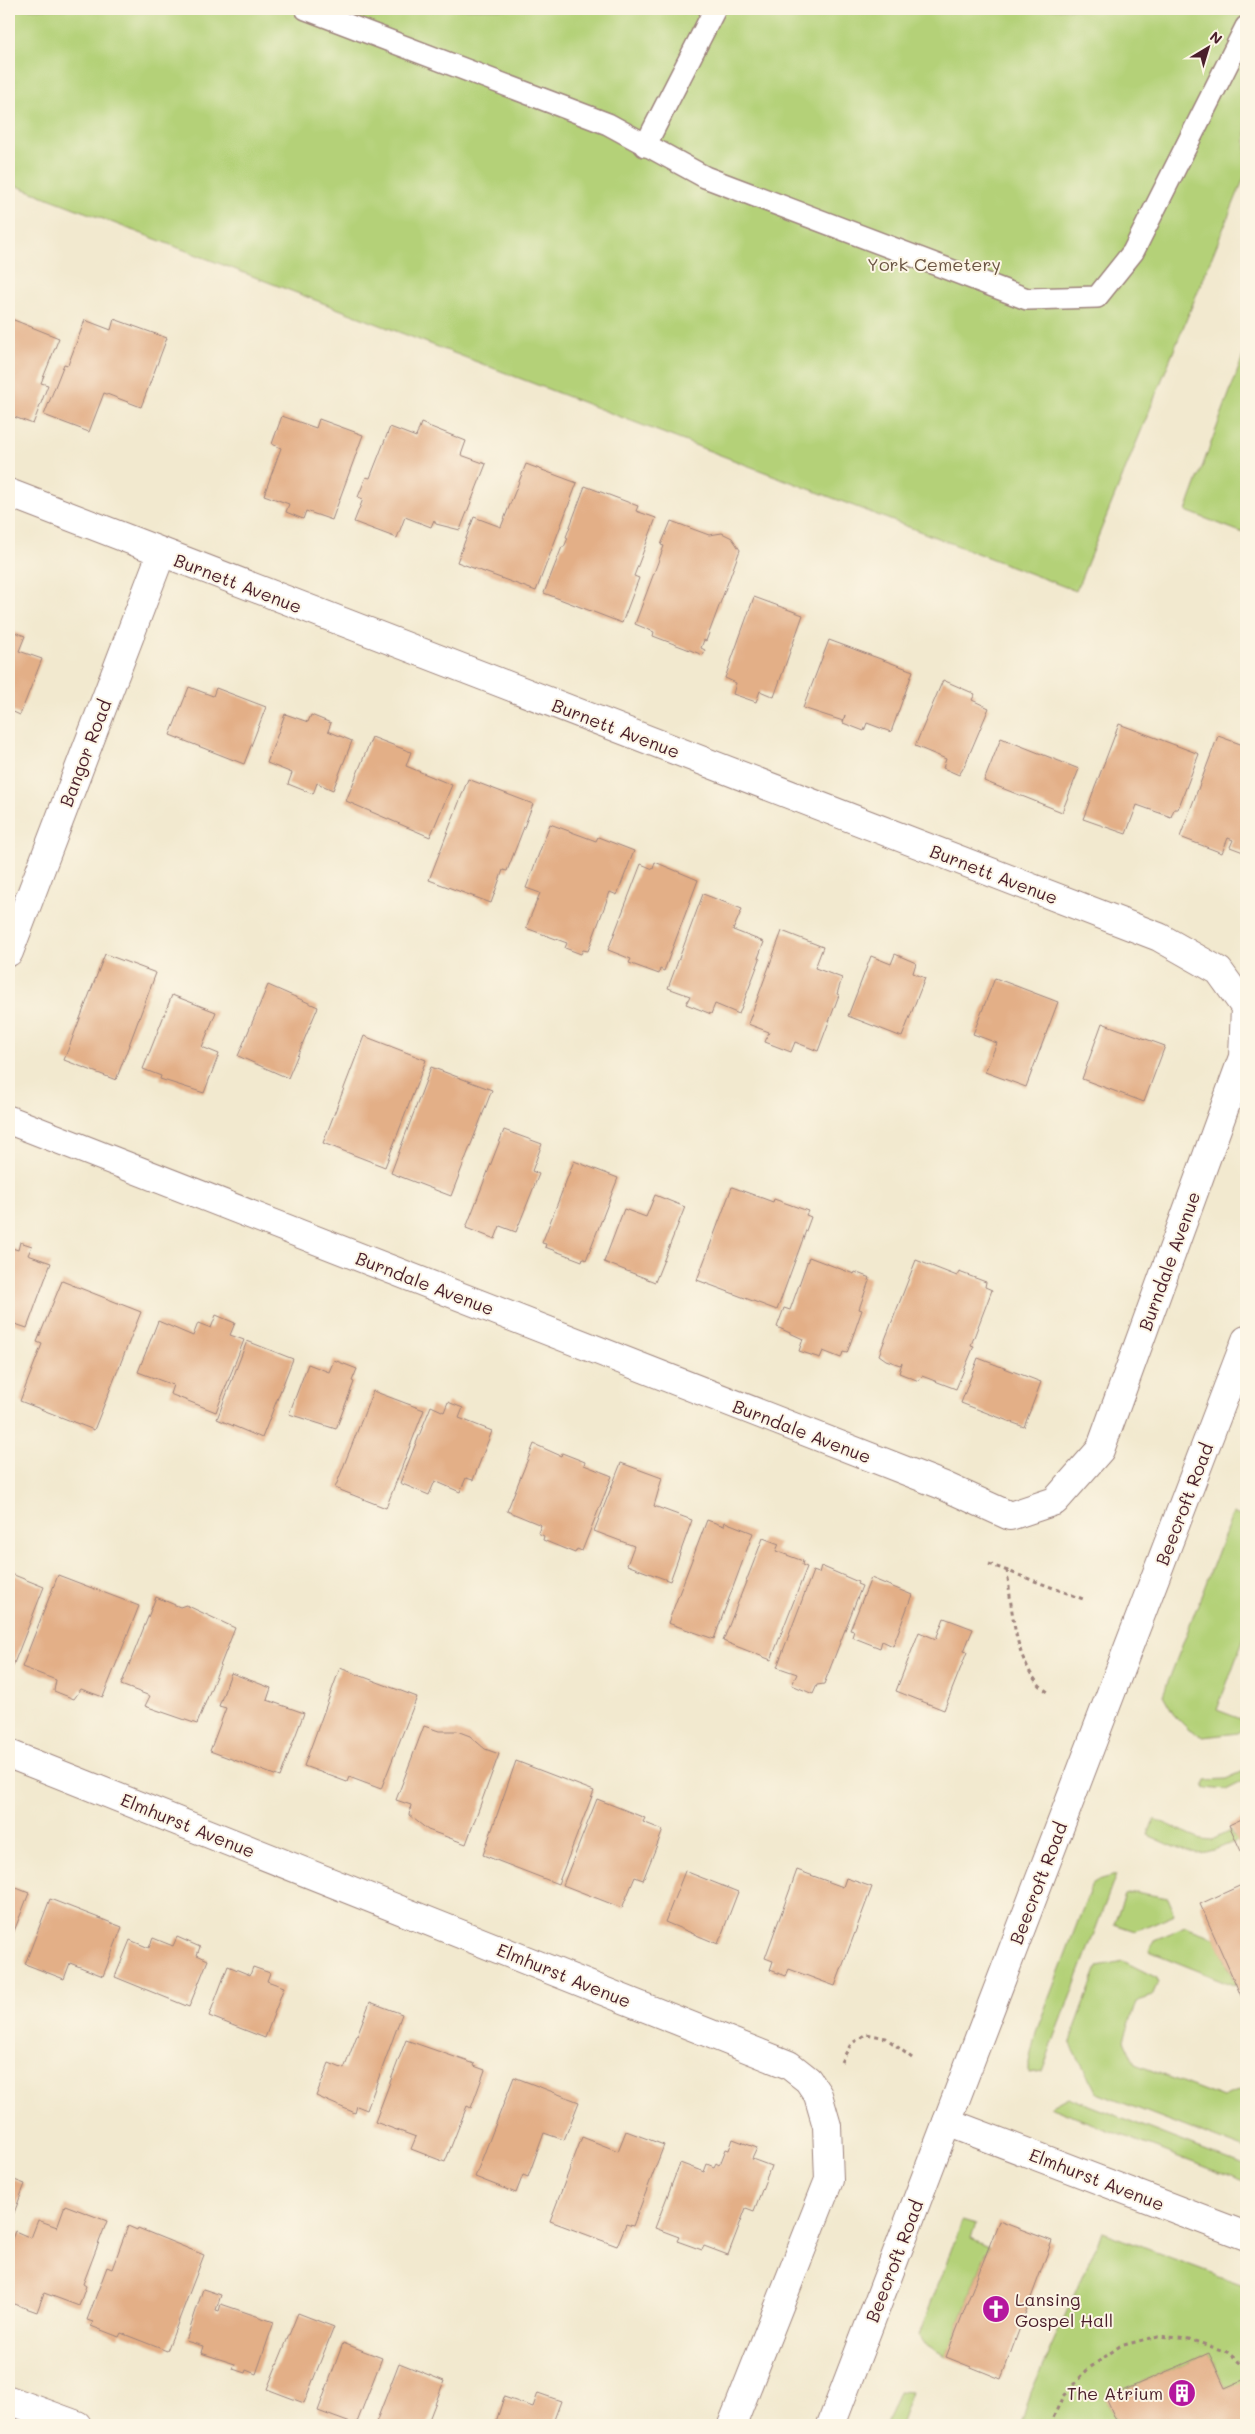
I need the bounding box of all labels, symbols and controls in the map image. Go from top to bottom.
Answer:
north arrow [1182,22,1232,72]
text: N [1206,27,1226,48]
park label: York Cemetery [867,252,1001,276]
street label: Burnett Avenue [171,548,305,618]
street label: Burnett Avenue [549,693,683,763]
street label: Bangor Road [54,696,116,810]
street label: Burnett Avenue [927,839,1061,909]
street label: Burndale Avenue [1133,1188,1205,1334]
street label: Burndale Avenue [352,1246,498,1320]
street label: Burndale Avenue [729,1394,875,1468]
street label: Beecroft Road [1150,1439,1218,1569]
street label: Elmhurst Avenue [117,1787,259,1863]
street label: Beecroft Road [1004,1818,1072,1948]
street label: Elmhurst Avenue [493,1937,635,2013]
street label: Elmhurst Avenue [1026,2142,1168,2216]
street label: Beecroft Road [860,2196,928,2326]
place label: Lansing Gospel Hall [1015,2287,1113,2332]
church icon: Lansing Gospel Hall [981,2294,1011,2324]
building icon: The Atrium [1167,2378,1197,2408]
place label: The Atrium [1067,2381,1163,2405]

